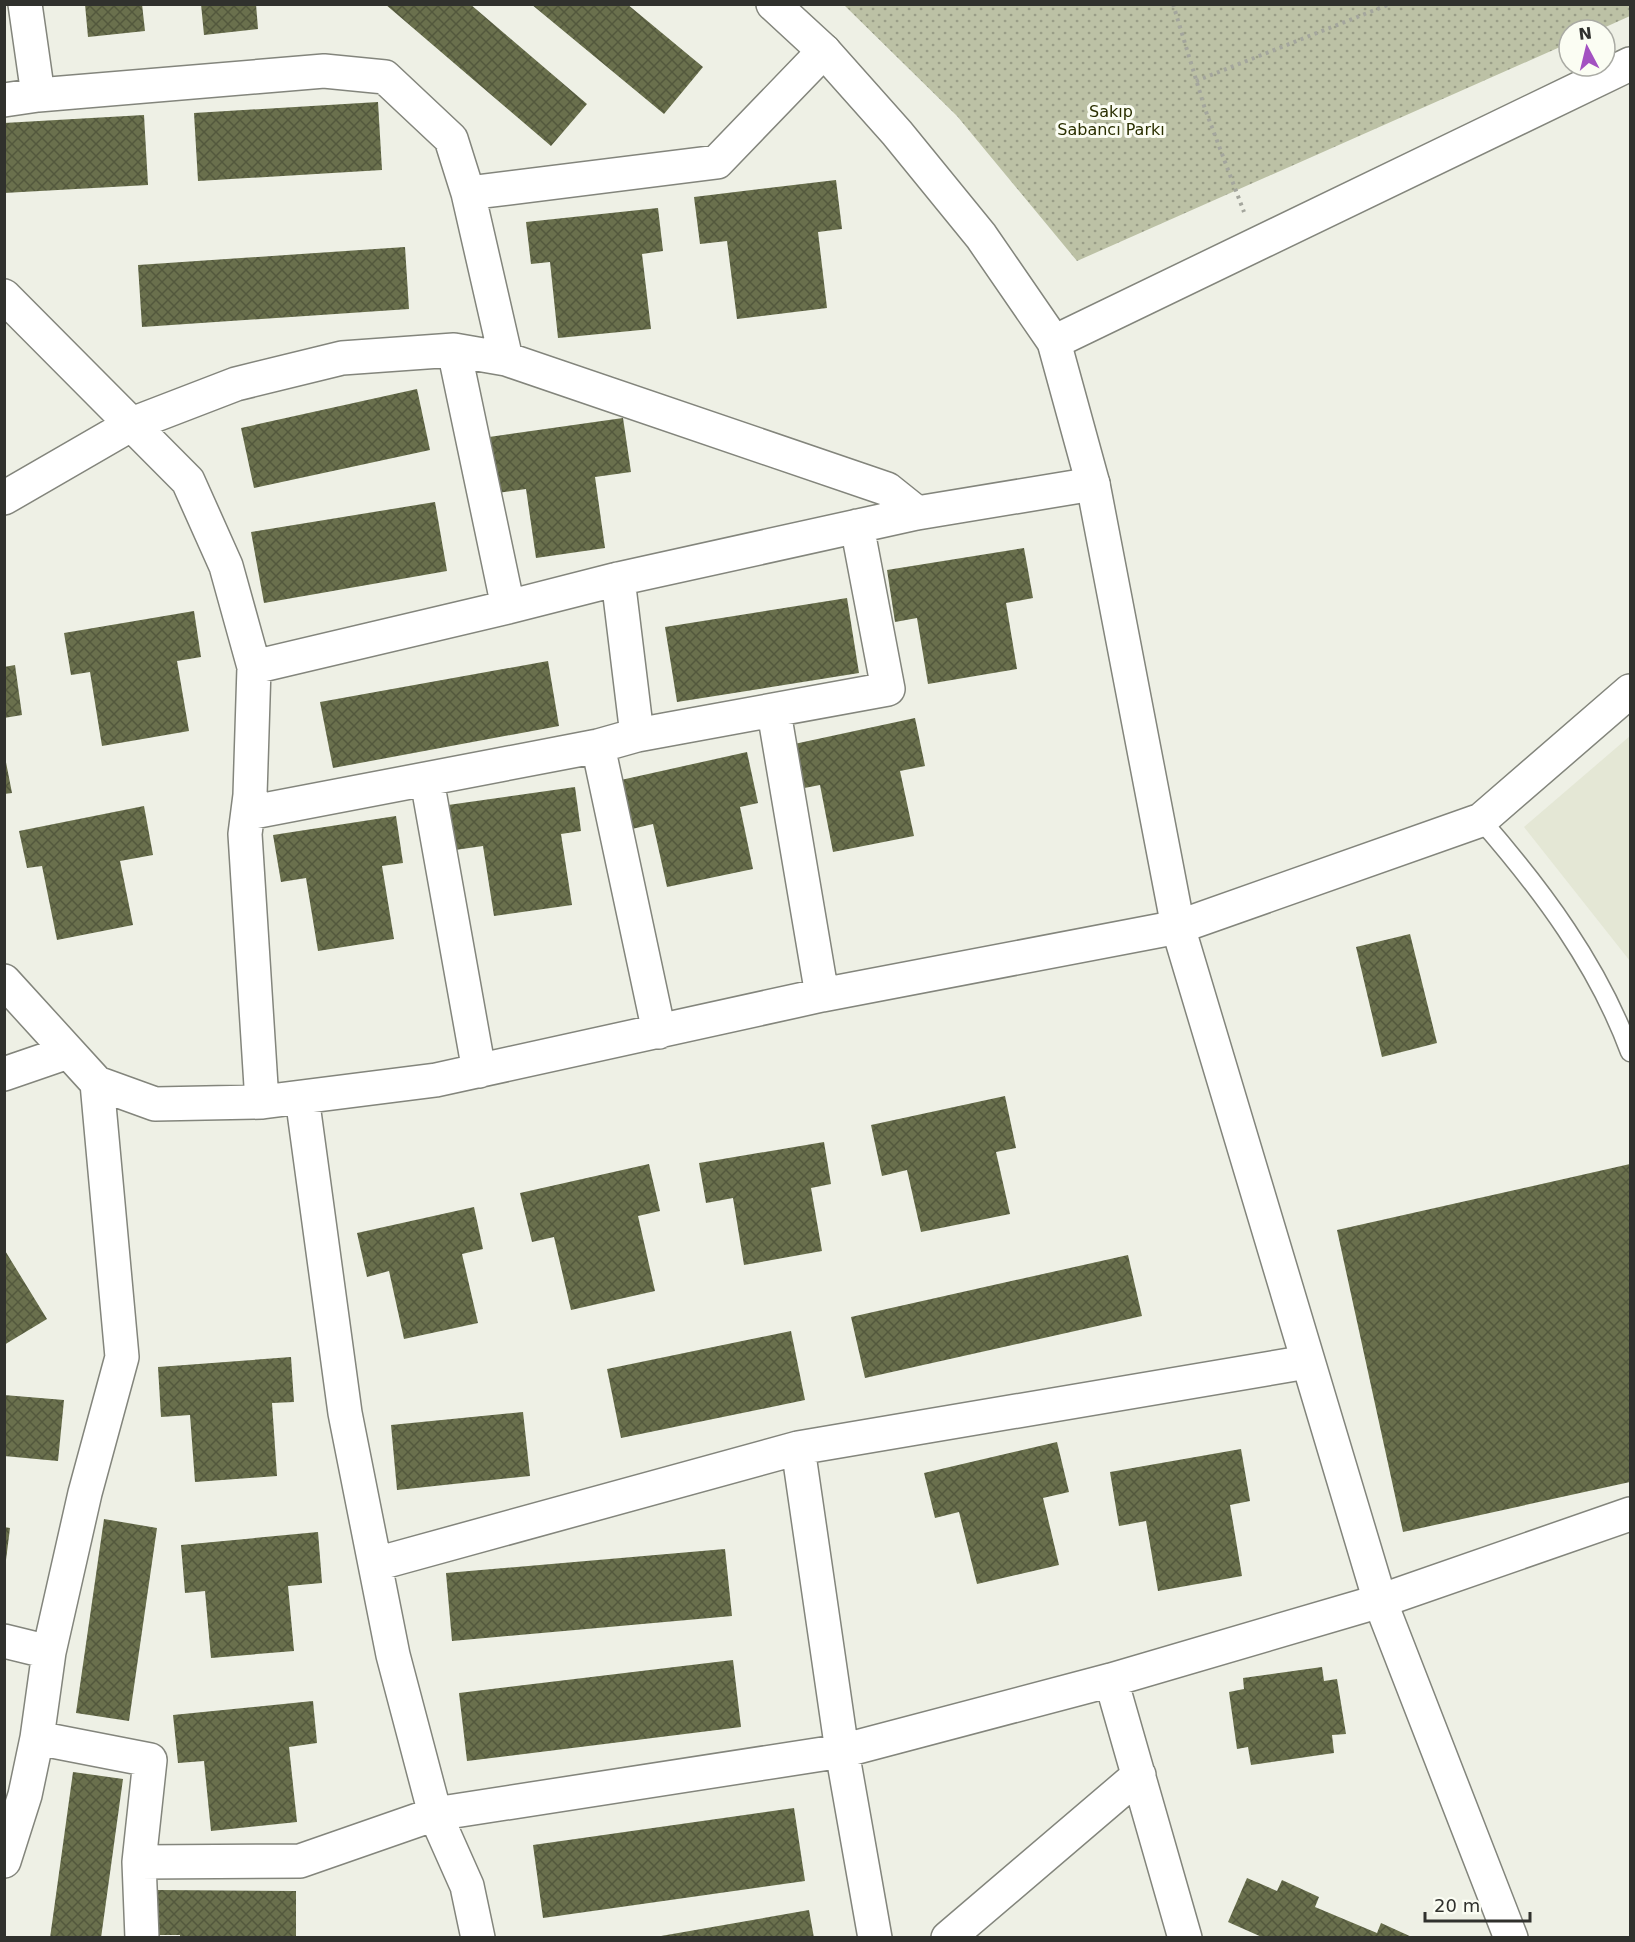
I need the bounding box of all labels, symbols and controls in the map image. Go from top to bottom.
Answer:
north arrow [1557,18,1617,78]
text: N [1577,23,1593,44]
park label: Sakıp Sabancı Parkı [1057,102,1165,139]
scale bar [1425,1885,1530,1923]
text: 20 m [1434,1895,1480,1916]

